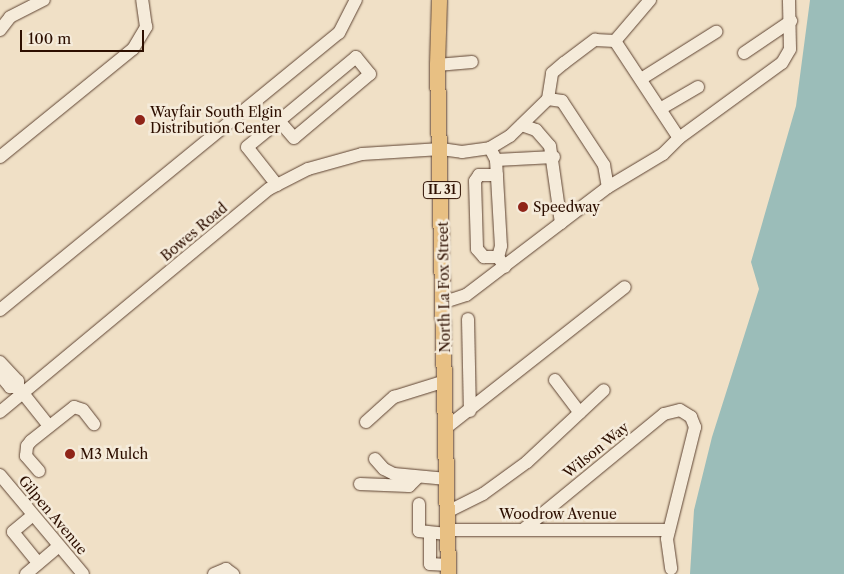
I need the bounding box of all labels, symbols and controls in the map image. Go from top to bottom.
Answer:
scale bar [22,20,146,52]
text: 100 m [28,29,71,48]
place label: Wayfair South Elgin Distribution Center [150,104,282,136]
marker: Wayfair South Elgin Distribution Center [134,114,146,126]
road number: IL 31 [422,180,462,200]
street label: Bowes Road [157,199,231,265]
place label: Speedway [533,199,600,215]
marker: Speedway [517,201,529,213]
street label: North La Fox Street [434,221,454,353]
street label: Wilson Way [560,418,632,482]
place label: M3 Mulch [80,446,148,462]
marker: M3 Mulch [64,448,76,460]
street label: Gilpen Avenue [15,472,91,558]
street label: Woodrow Avenue [499,506,617,522]

